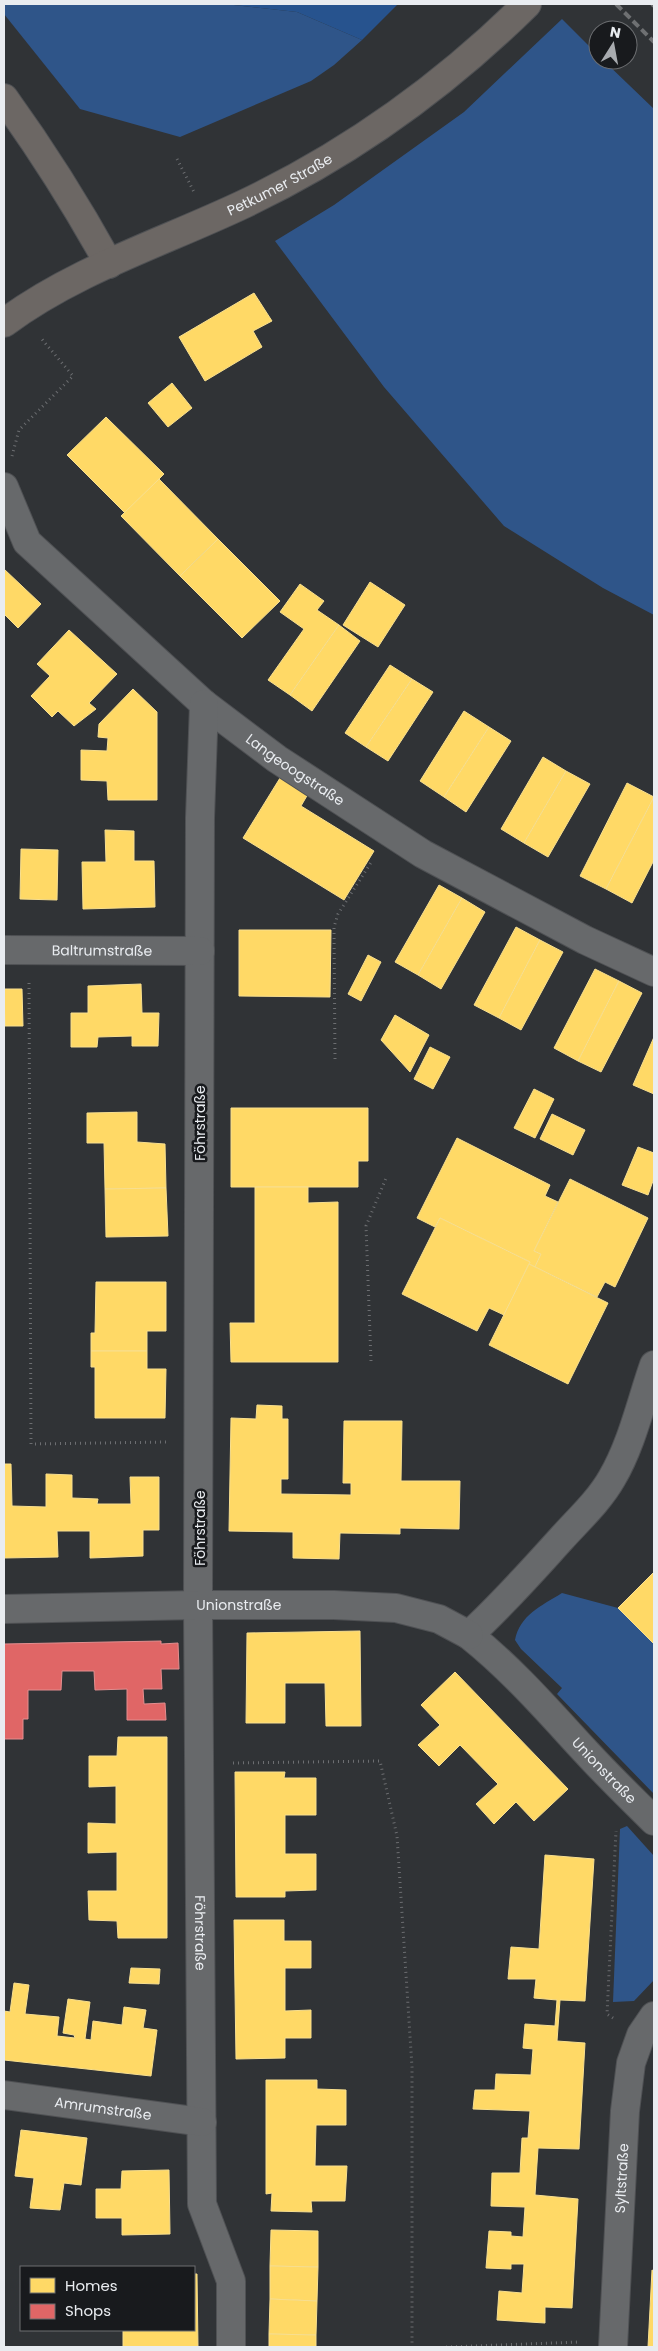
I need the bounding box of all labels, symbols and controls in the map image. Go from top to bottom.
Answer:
north arrow [588,20,638,70]
text: N [608,21,623,43]
street label: Petkumer Straße [224,148,336,221]
street label: Langeoogstraße [242,729,349,811]
street label: Baltrumstraße [52,940,153,961]
street label: Föhrstraße [190,1085,210,1161]
street label: Föhrstraße [190,1490,210,1566]
street label: Unionstraße [196,1595,282,1615]
street label: Unionstraße [567,1733,641,1808]
street label: Föhrstraße [190,1895,210,1971]
street label: Amrumstraße [53,2092,153,2125]
street label: Syltstraße [610,2142,633,2214]
legend [20,2266,195,2331]
text: Homes [65,2275,118,2296]
text: Shops [65,2300,111,2321]

